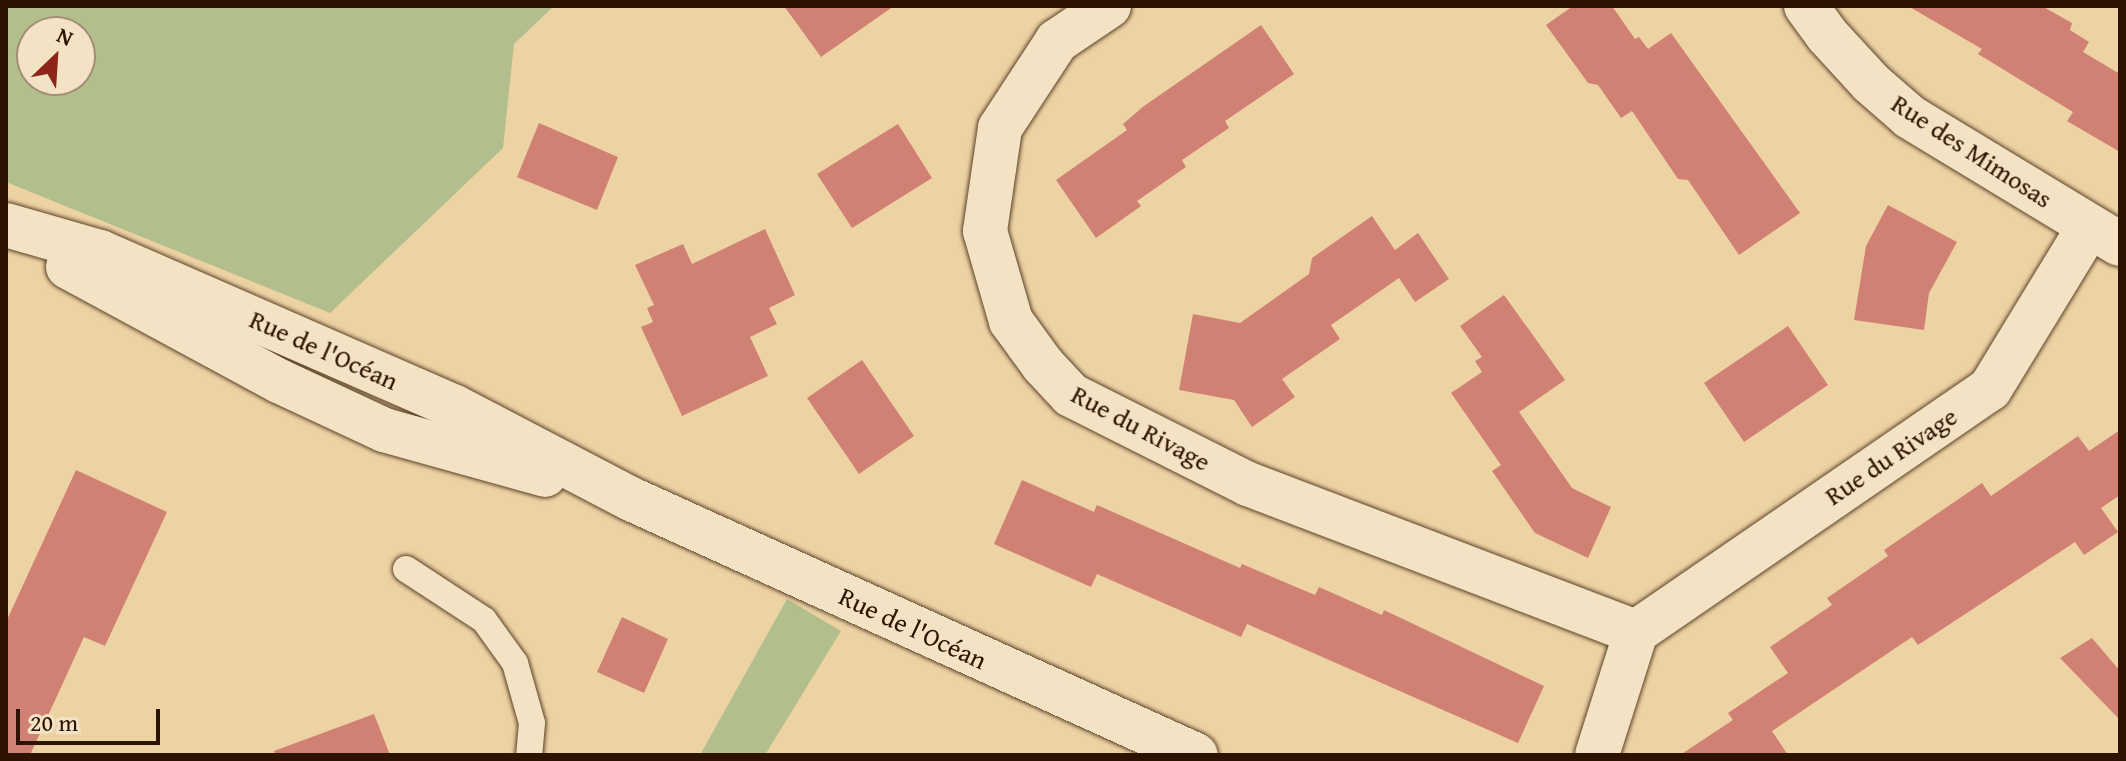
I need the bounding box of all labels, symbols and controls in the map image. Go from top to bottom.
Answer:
north arrow [16,16,96,96]
text: N [52,18,79,54]
street label: Rue des Mimosas [1886,88,2058,214]
street label: Rue de l'Océan [245,303,403,397]
street label: Rue du Rivage [1066,378,1216,478]
street label: Rue du Rivage [1819,400,1963,512]
street label: Rue de l'Océan [834,580,992,676]
scale bar [20,693,164,743]
text: 20 m [30,705,78,740]

